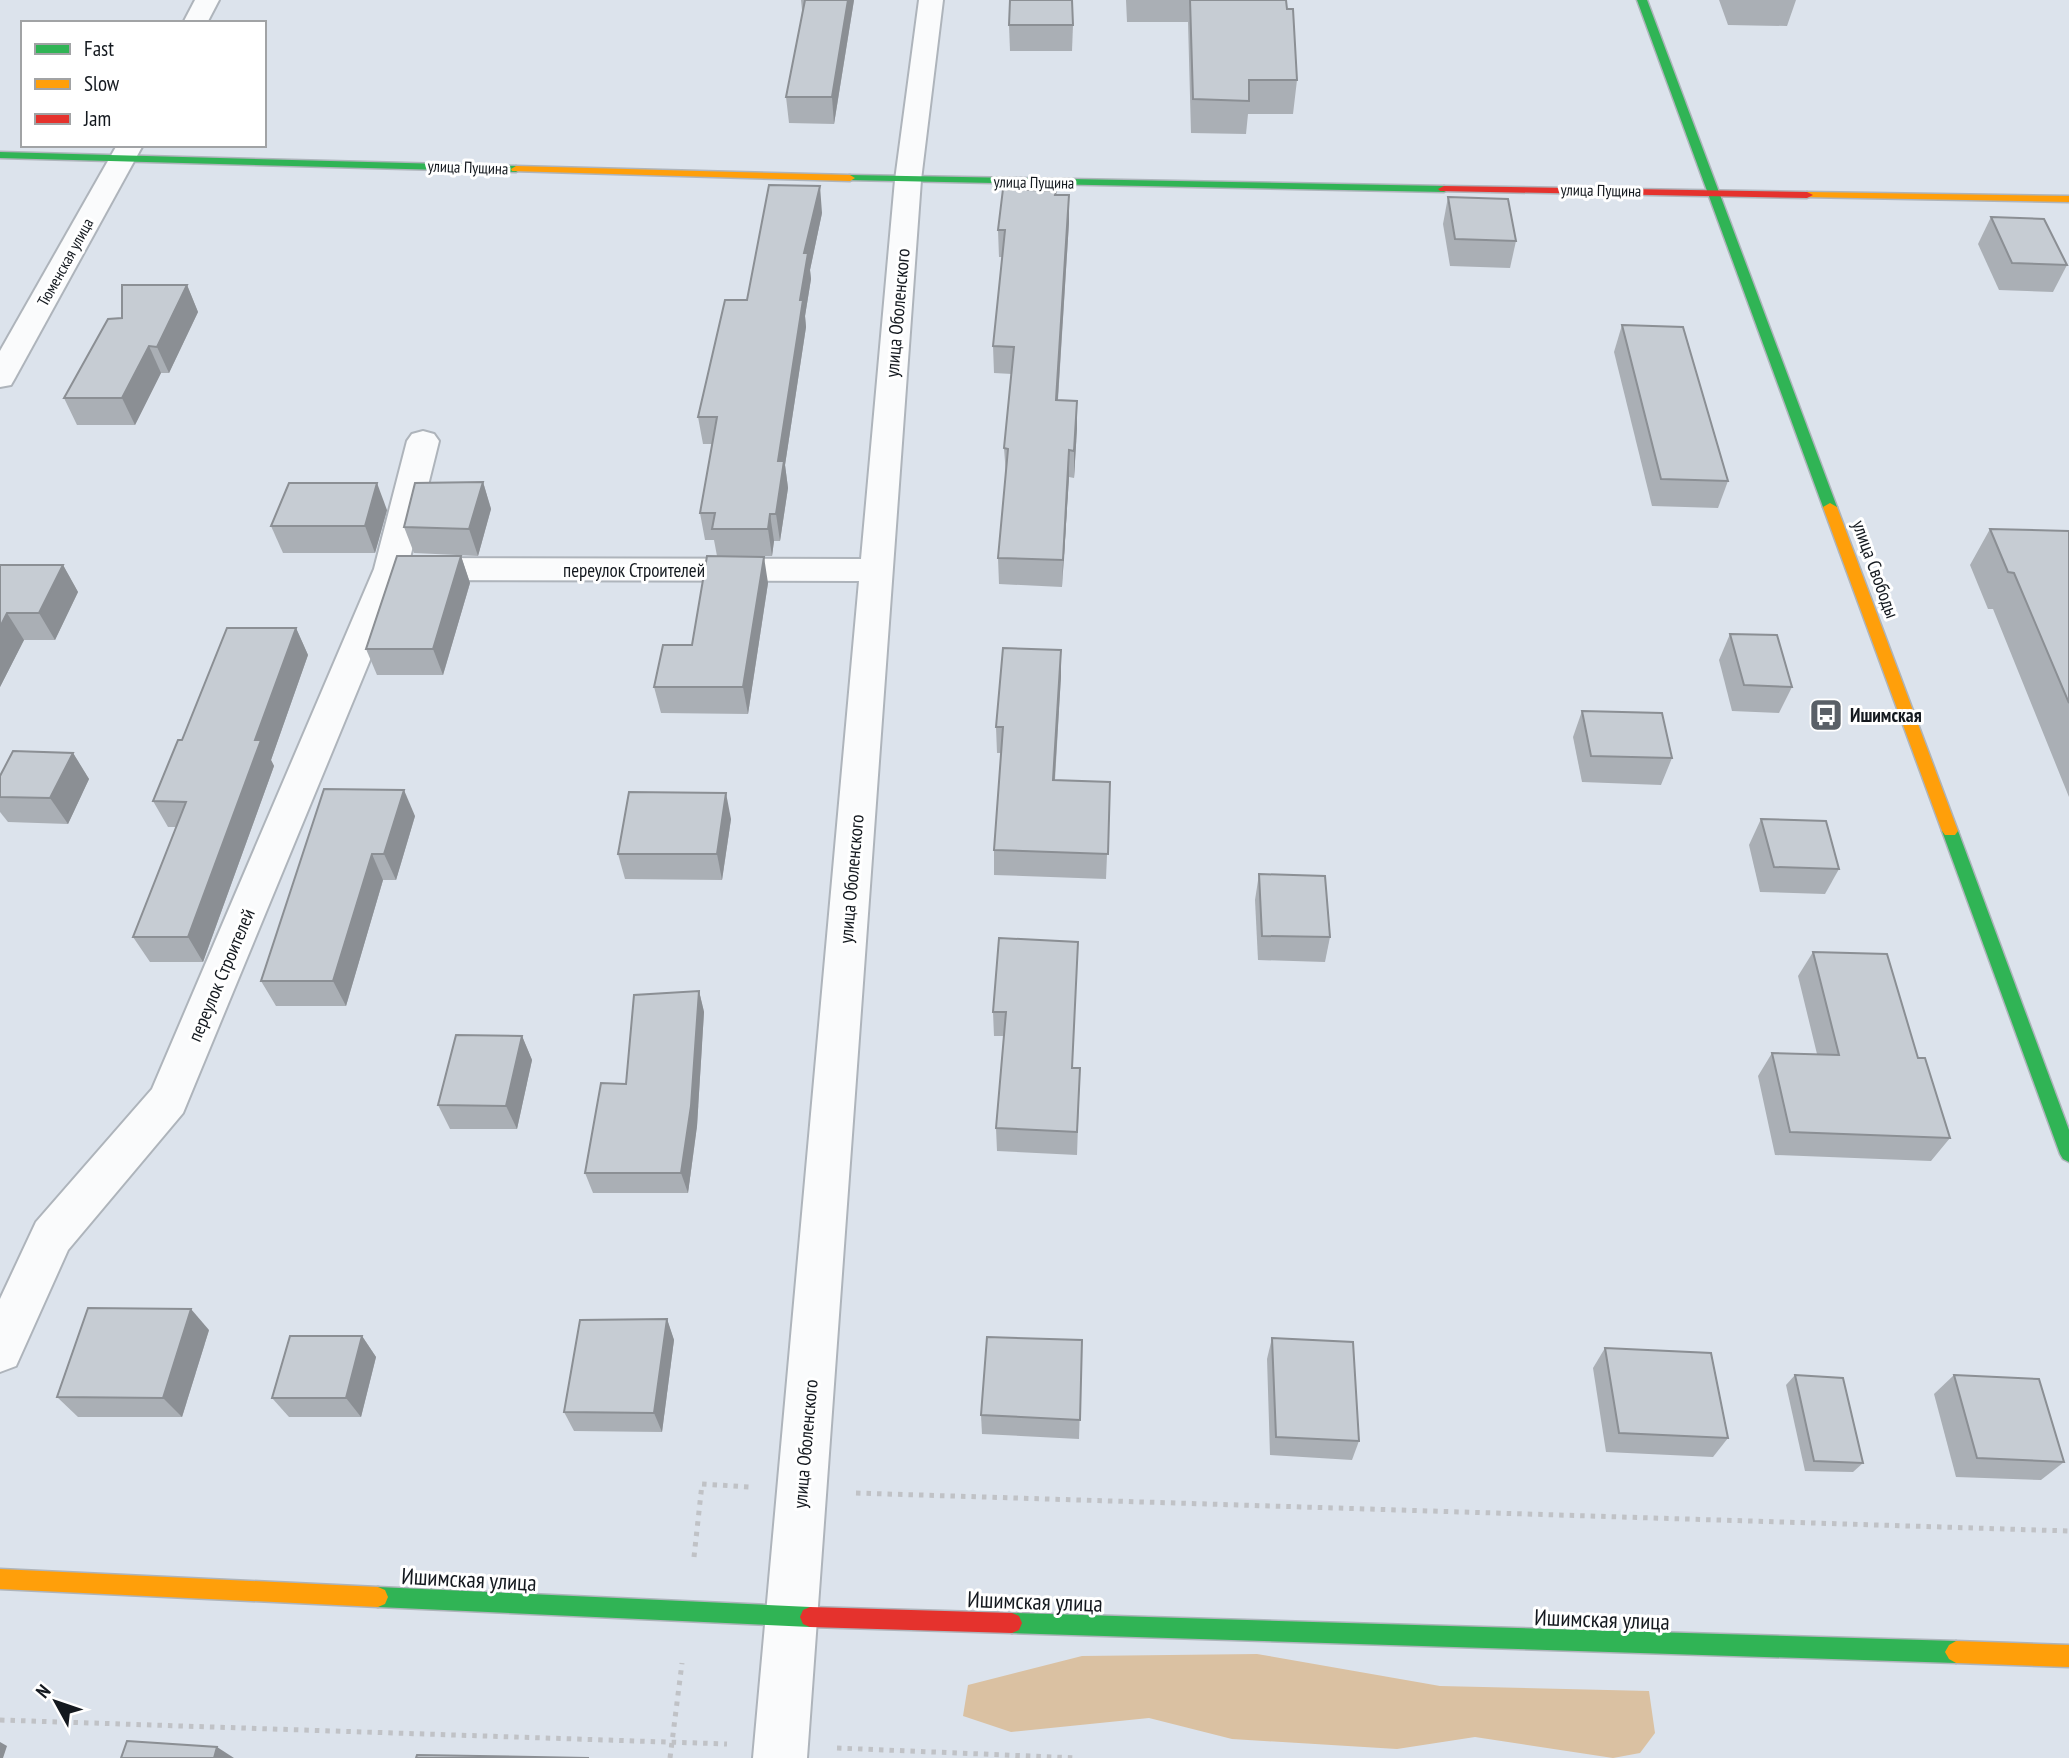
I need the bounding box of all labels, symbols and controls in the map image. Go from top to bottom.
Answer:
legend [21,21,266,147]
text: Fast [84,35,114,62]
text: Slow [84,70,120,97]
text: Jam [83,105,111,132]
street label: улица Пущина [427,156,509,178]
street label: улица Пущина [993,171,1075,193]
street label: улица Пущина [1560,179,1642,201]
street label: Тюменская улица [33,215,97,309]
street label: улица Оболенского [879,247,915,379]
street label: улица Свободы [1847,517,1905,621]
street label: переулок Строителей [563,558,705,582]
bus stop icon: Ишимская [1807,696,1845,734]
place label: Ишимская [1850,703,1922,727]
street label: улица Оболенского [833,813,869,945]
street label: переулок Строителей [182,905,260,1045]
street label: улица Оболенского [787,1378,823,1510]
street label: Ишимская улица [401,1561,537,1597]
street label: Ишимская улица [967,1584,1103,1618]
street label: Ишимская улица [1534,1602,1670,1636]
north arrow [21,1667,91,1737]
text: N [30,1679,55,1703]

